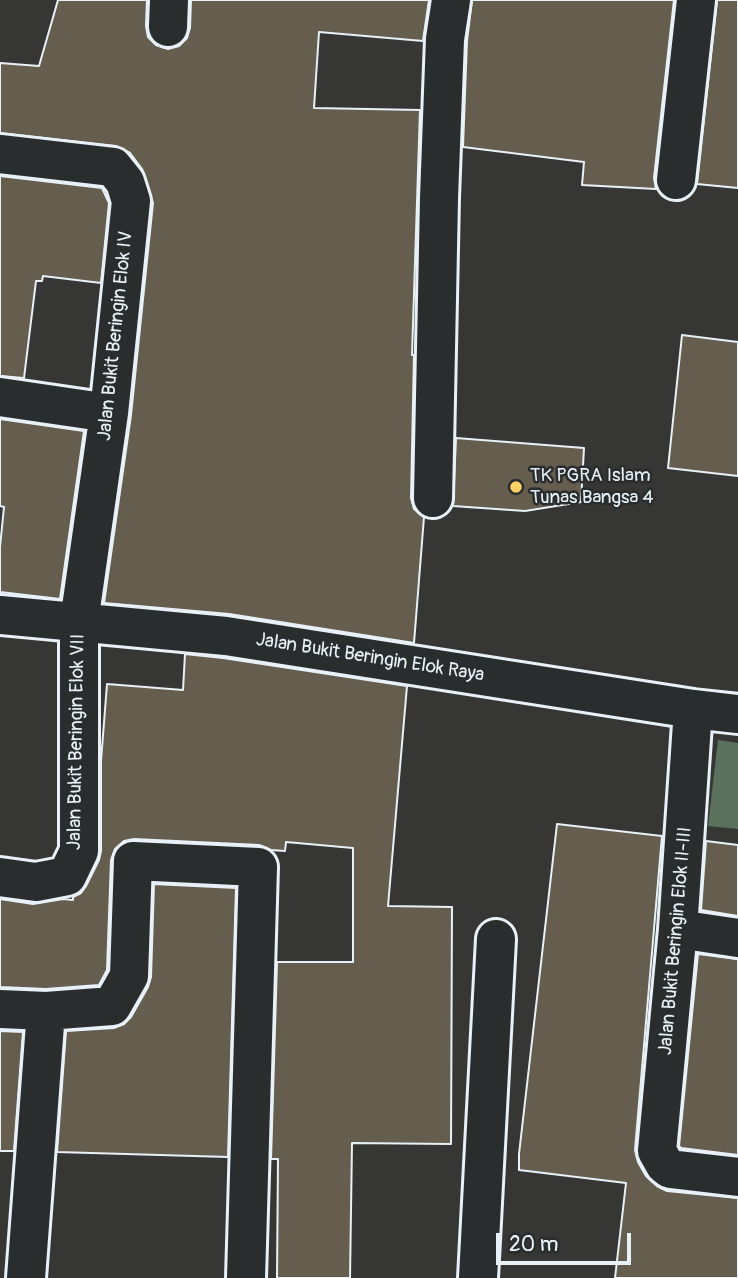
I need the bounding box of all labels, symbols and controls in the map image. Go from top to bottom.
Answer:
street label: Jalan Bukit Beringin Elok IV [94,230,138,442]
place label: TK PGRA Islam Tunas Bangsa 4 [530,465,654,509]
marker: TK PGRA Islam Tunas Bangsa 4 [508,479,524,495]
street label: Jalan Bukit Beringin Elok Raya [254,629,486,687]
street label: Jalan Bukit Beringin Elok VII [64,634,90,850]
street label: Jalan Bukit Beringin Elok II-III [655,826,697,1056]
scale bar [500,1218,635,1262]
text: 20 m [509,1231,558,1258]

